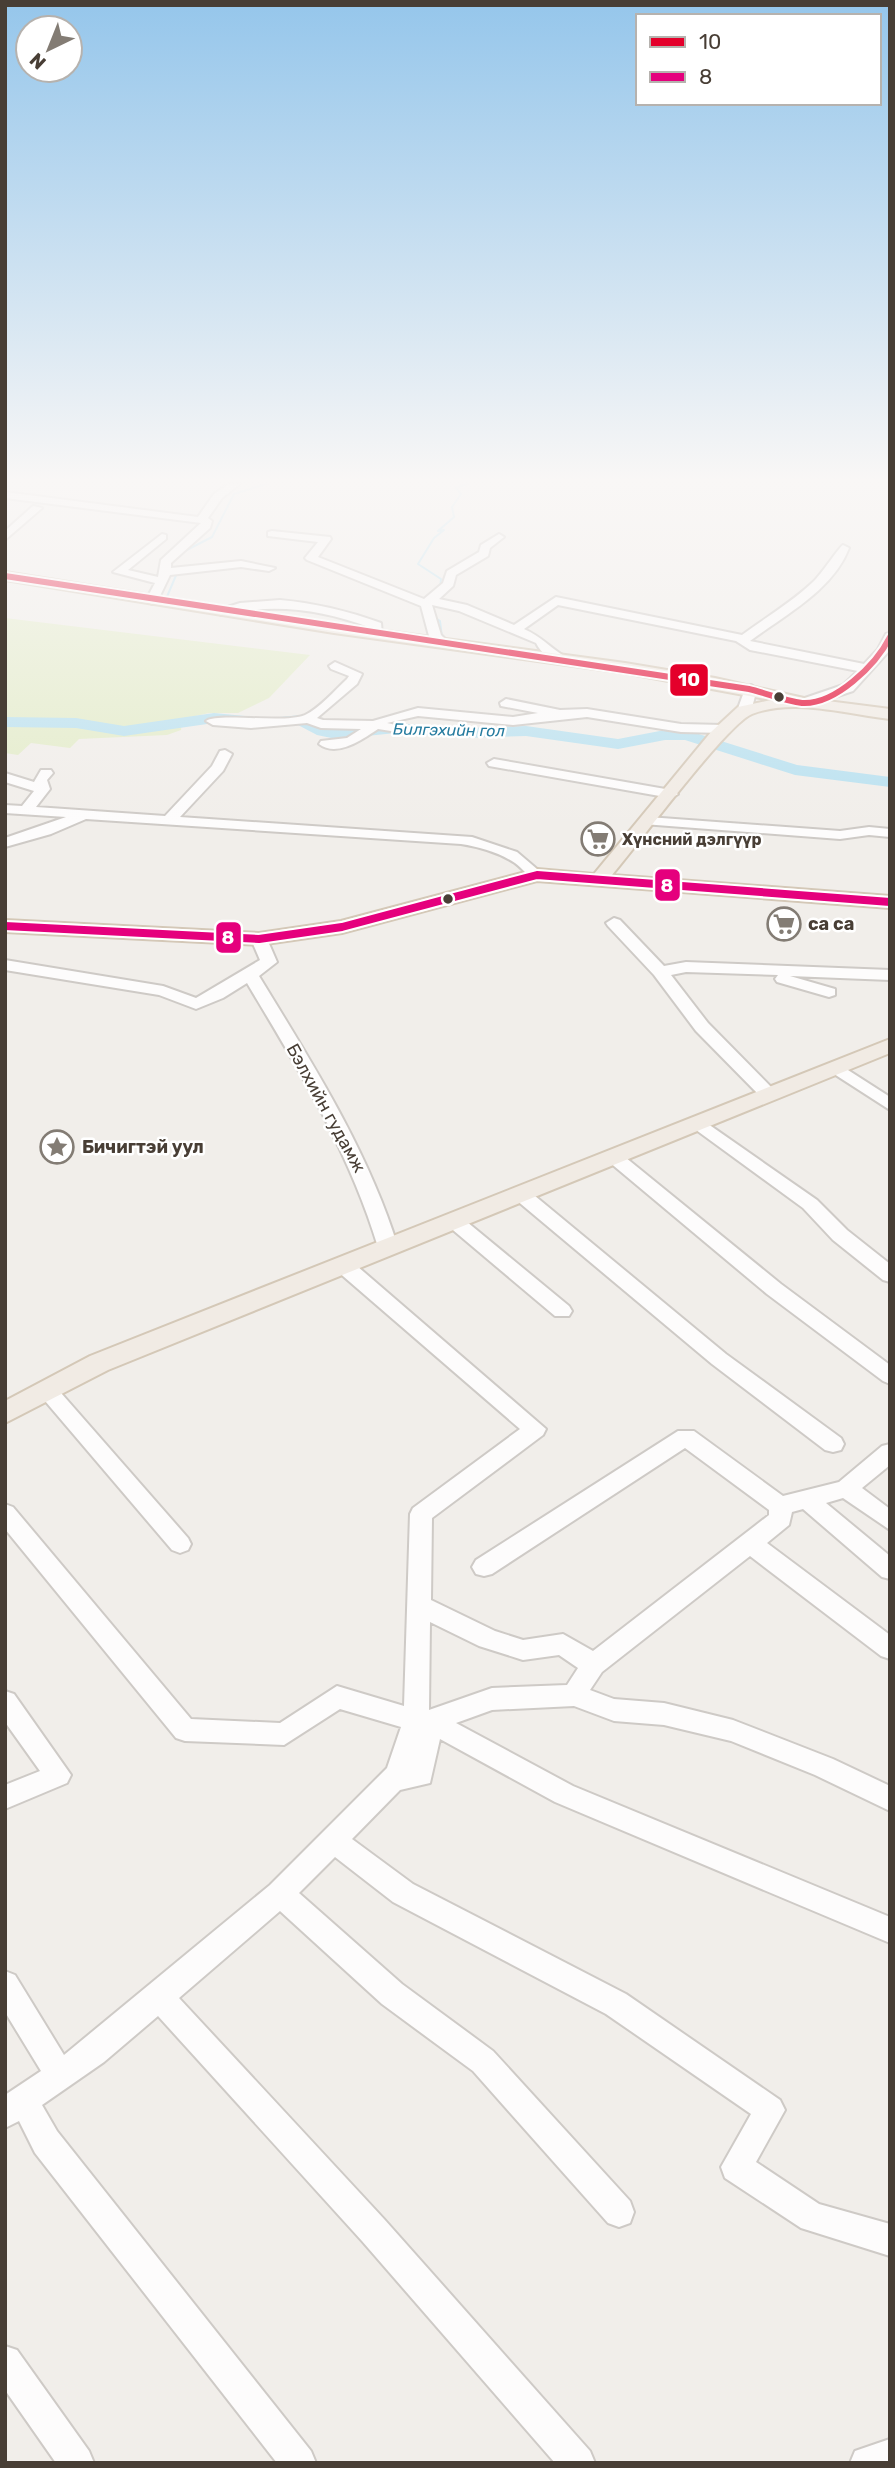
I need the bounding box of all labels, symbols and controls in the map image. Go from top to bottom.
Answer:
north arrow [14,14,84,84]
legend [636,14,881,105]
text: 10 [699,29,721,54]
text: N [25,48,51,74]
text: 8 [699,64,712,89]
line badge: 10 [669,663,709,697]
text: 10 [678,668,700,691]
unlabelled marker [772,690,786,704]
water label: Билгэхийн гол [393,720,505,740]
supermarket icon: Хүнсний дэлгүүр [579,820,617,858]
place label: Хүнсний дэлгүүр [622,830,762,849]
line badge: 8 [654,868,681,902]
text: 8 [661,874,674,897]
unlabelled marker [441,892,455,906]
supermarket icon: са са [765,905,803,943]
place label: са са [808,913,854,935]
line badge: 8 [215,921,242,954]
text: 8 [222,926,235,949]
street label: Бэлхийн гудамж [282,1040,370,1176]
place icon: Бичигтэй уул [38,1128,76,1166]
place label: Бичигтэй уул [82,1136,204,1158]

